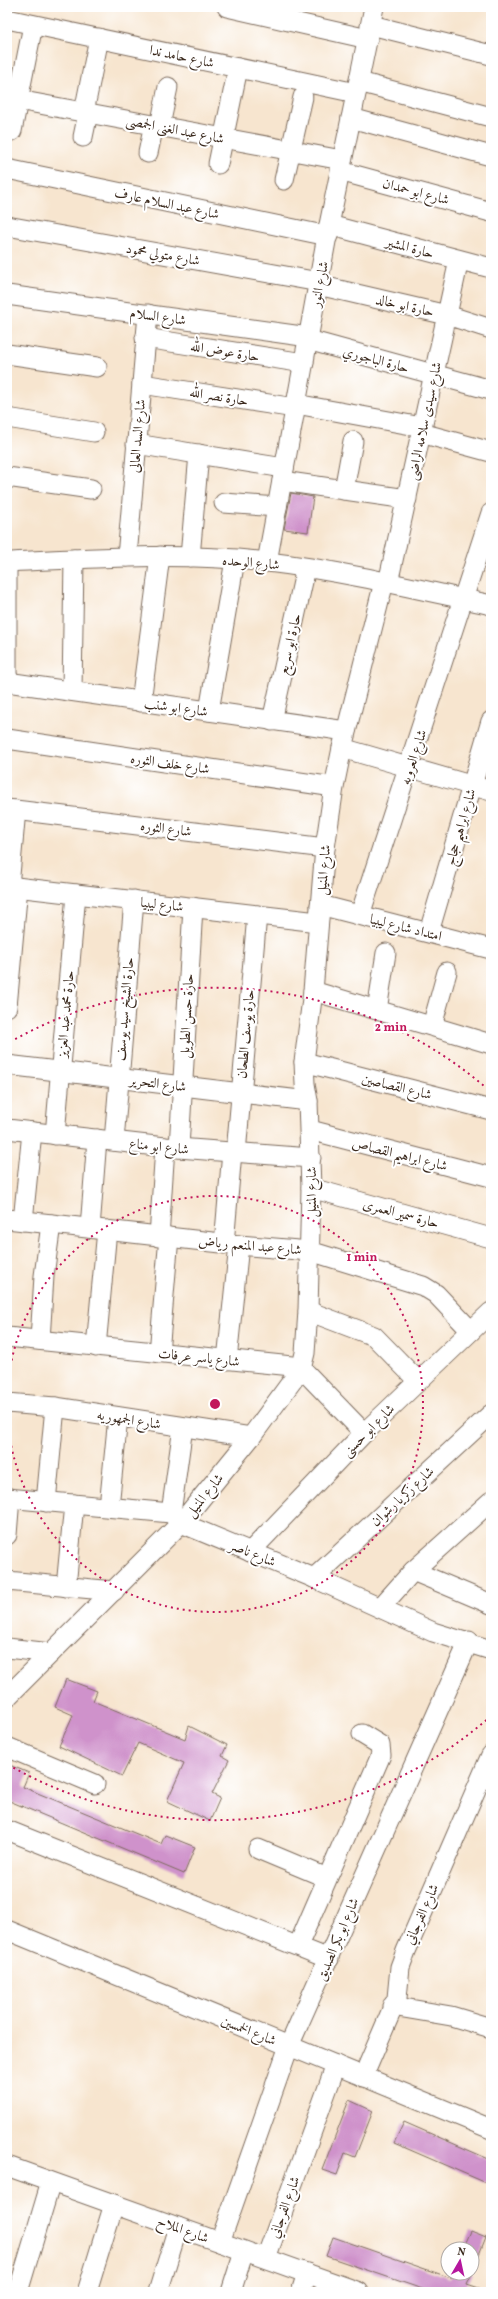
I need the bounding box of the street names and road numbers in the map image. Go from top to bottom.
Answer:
street label: شارع حامد ندا [147,41,216,75]
street label: شارع عبد الغنى الجمصى [124,112,225,150]
street label: شارع ابو حمدان [380,174,451,211]
street label: شارع عبد السلام عارف [112,184,221,227]
street label: حارة المشير [382,232,436,264]
street label: شارع متولي محمود [124,240,201,272]
street label: شارع النور [306,260,335,311]
street label: حارة ابو خالد [374,291,436,322]
street label: شارع السلام [128,304,187,333]
street label: حارة عوض الله [189,335,261,367]
street label: حارة الباجوري [340,343,411,379]
street label: شارع سيدى سلامه الراضى [404,360,448,482]
street label: حارة نصر الله [188,381,250,411]
street label: شارع السد العالى [126,398,152,474]
street label: شارع الوحده [221,552,280,576]
street label: حارة ابو سريع [274,612,310,678]
street label: شارع ابو شنب [143,695,209,723]
street label: شارع العروبه [397,727,433,788]
street label: شارع خلف الثوره [129,750,211,780]
street label: شارع ابراهيم حجاج [441,787,484,869]
street label: شارع الثوره [139,817,193,843]
street label: شارع المنيل [313,844,337,896]
street label: شارع ليبيا [139,894,184,918]
street label: امتداد شارع ليبيا [367,910,444,948]
street label: حارة الشيخ سيد يوسف [111,956,141,1062]
street label: حارة محمد عبد العزيز [53,970,80,1061]
street label: حارة حسن الطويل [176,973,199,1059]
street label: حارة يوسف الطحان [233,989,260,1080]
street label: شارع القصاصين [359,1070,434,1106]
street label: شارع التحرير [126,1071,187,1098]
street label: شارع ابراهيم القصاص [349,1134,449,1179]
street label: شارع ابو مناع [128,1135,190,1161]
street label: شارع المنيل [303,1166,323,1217]
street label: حارة سمير العمرى [360,1195,441,1234]
street label: شارع عبد المنعم رياض [197,1233,302,1263]
street label: شارع ياسر عرفات [157,1345,241,1373]
street label: شارع ابو حسنى [338,1400,400,1462]
street label: شارع الجمهوريه [95,1406,162,1436]
street label: شارع زكريا رشوان [367,1463,440,1532]
street label: شارع المنيل [182,1470,229,1522]
street label: شارع ناصر [224,1536,278,1573]
street label: شارع الفرجاني [401,1881,445,1948]
street label: شارع ابو بكر الصديق [312,1895,365,1984]
street label: شارع الخمسين [218,2012,279,2052]
street label: شارع الفرجاني [265,2174,306,2241]
street label: شارع الملاح [153,2212,211,2250]

